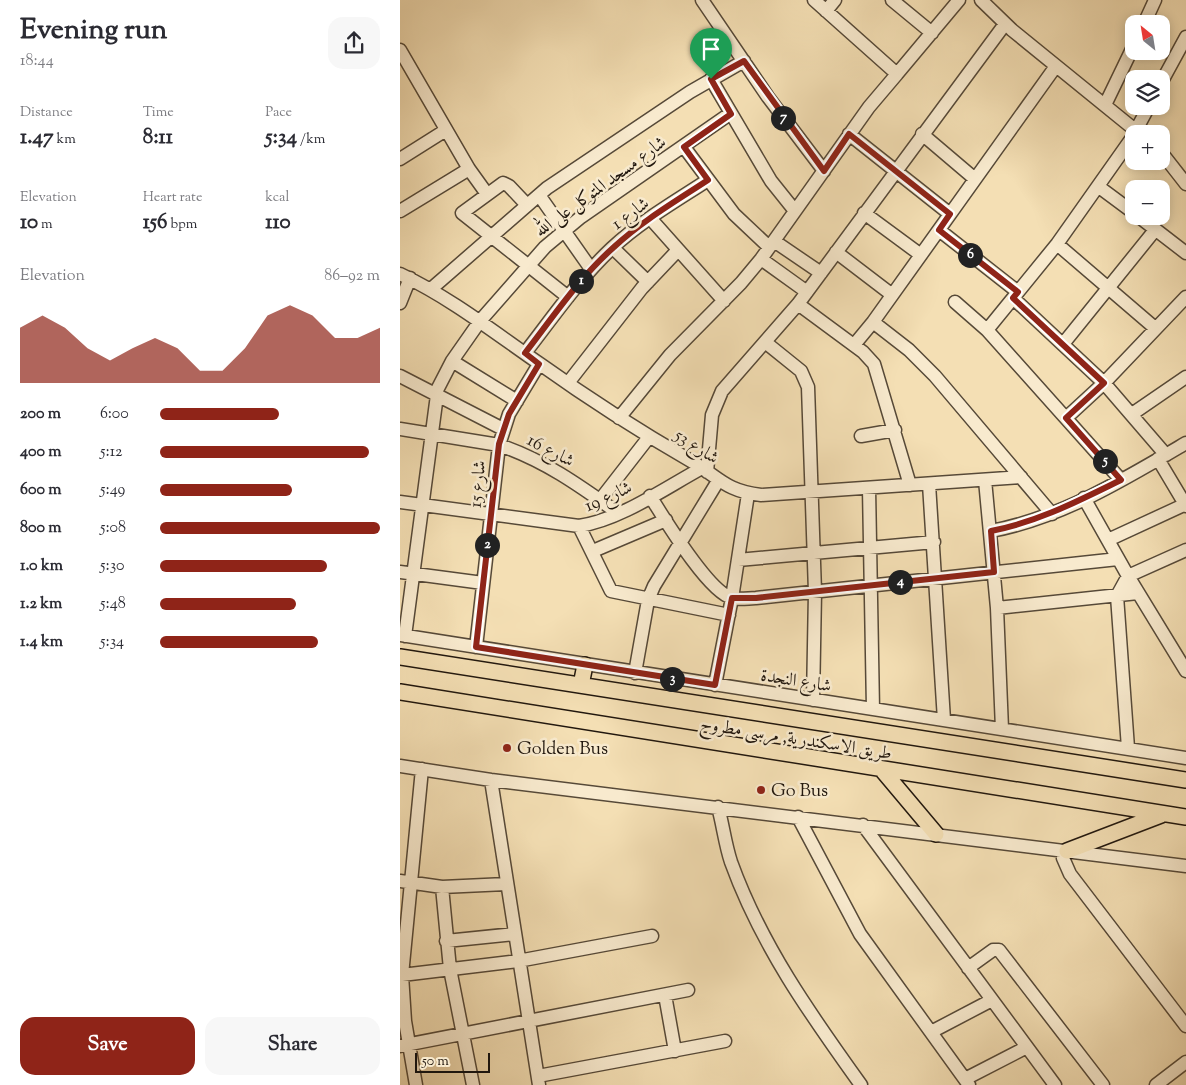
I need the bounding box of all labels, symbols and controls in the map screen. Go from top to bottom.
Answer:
text: Evening run [20,11,167,51]
north arrow [1125,15,1170,60]
map controls [1125,15,1170,225]
button: share [328,17,380,69]
pin [690,28,732,79]
icon: arrive [697,35,725,63]
text: 18:44 [20,50,54,73]
button: layers [1125,70,1170,115]
text: Distance [20,103,73,123]
text: Time [143,103,174,123]
text: Pace [265,103,292,123]
pin: 7 [770,106,796,130]
text: 7 [780,108,787,128]
text: 1.47 [20,123,54,153]
text: 8:11 [143,123,173,153]
text: 5:34 [265,123,297,153]
button: + [1125,125,1170,170]
street label: شارع مسجد المتوكل على الله [528,128,673,244]
text: km [54,130,76,150]
text: /km [297,130,325,150]
button: − [1125,180,1170,225]
text: Elevation [20,188,77,208]
text: Heart rate [143,188,202,208]
text: kcal [265,188,289,208]
street label: شارع 1 [607,192,655,237]
text: 10 [20,208,38,238]
text: 156 [143,208,167,238]
text: 110 [265,208,291,238]
text: m [38,215,53,235]
text: bpm [167,215,197,235]
pin: 6 [958,242,982,268]
text: 6 [967,245,974,265]
text: Elevation [20,265,85,288]
text: 86–92 m [324,265,380,288]
pin: 1 [568,268,594,294]
text: 1 [579,271,584,291]
text: 200 m [20,403,61,426]
text: 6:00 [100,403,129,426]
street label: شارع 53 [668,423,723,472]
street label: شارع 16 [522,429,578,475]
text: 400 m [20,441,62,464]
text: 5:12 [100,441,123,464]
pin: 5 [1092,448,1118,474]
text: 5 [1103,451,1108,471]
street label: شارع 15 [464,459,494,509]
street label: شارع 19 [581,476,637,520]
text: 600 m [20,479,62,502]
text: 5:49 [100,479,125,502]
text: 800 m [20,517,62,540]
text: 5:08 [100,517,126,540]
pin: 2 [474,532,500,558]
text: 2 [484,535,491,555]
text: 1.0 km [20,555,63,578]
text: 5:30 [100,555,124,578]
pin: 4 [888,570,912,594]
text: 4 [897,572,904,592]
text: 1.2 km [20,593,62,616]
text: 5:48 [100,593,126,616]
text: 1.4 km [20,631,63,654]
text: 5:34 [100,631,124,654]
street label: شارع النجدة [758,664,833,700]
pin: 3 [660,666,684,692]
text: 3 [670,669,675,689]
street label: طريق الاسكندرية, مرسى مطروح [698,712,894,769]
place label: Golden Bus [517,737,608,763]
marker: Golden Bus [501,742,513,754]
place label: Go Bus [771,779,828,805]
marker: Go Bus [755,784,767,796]
button: Save [20,1017,195,1075]
button: Share [205,1017,380,1075]
scale bar [415,1050,490,1073]
text: 50 m [422,1052,449,1072]

